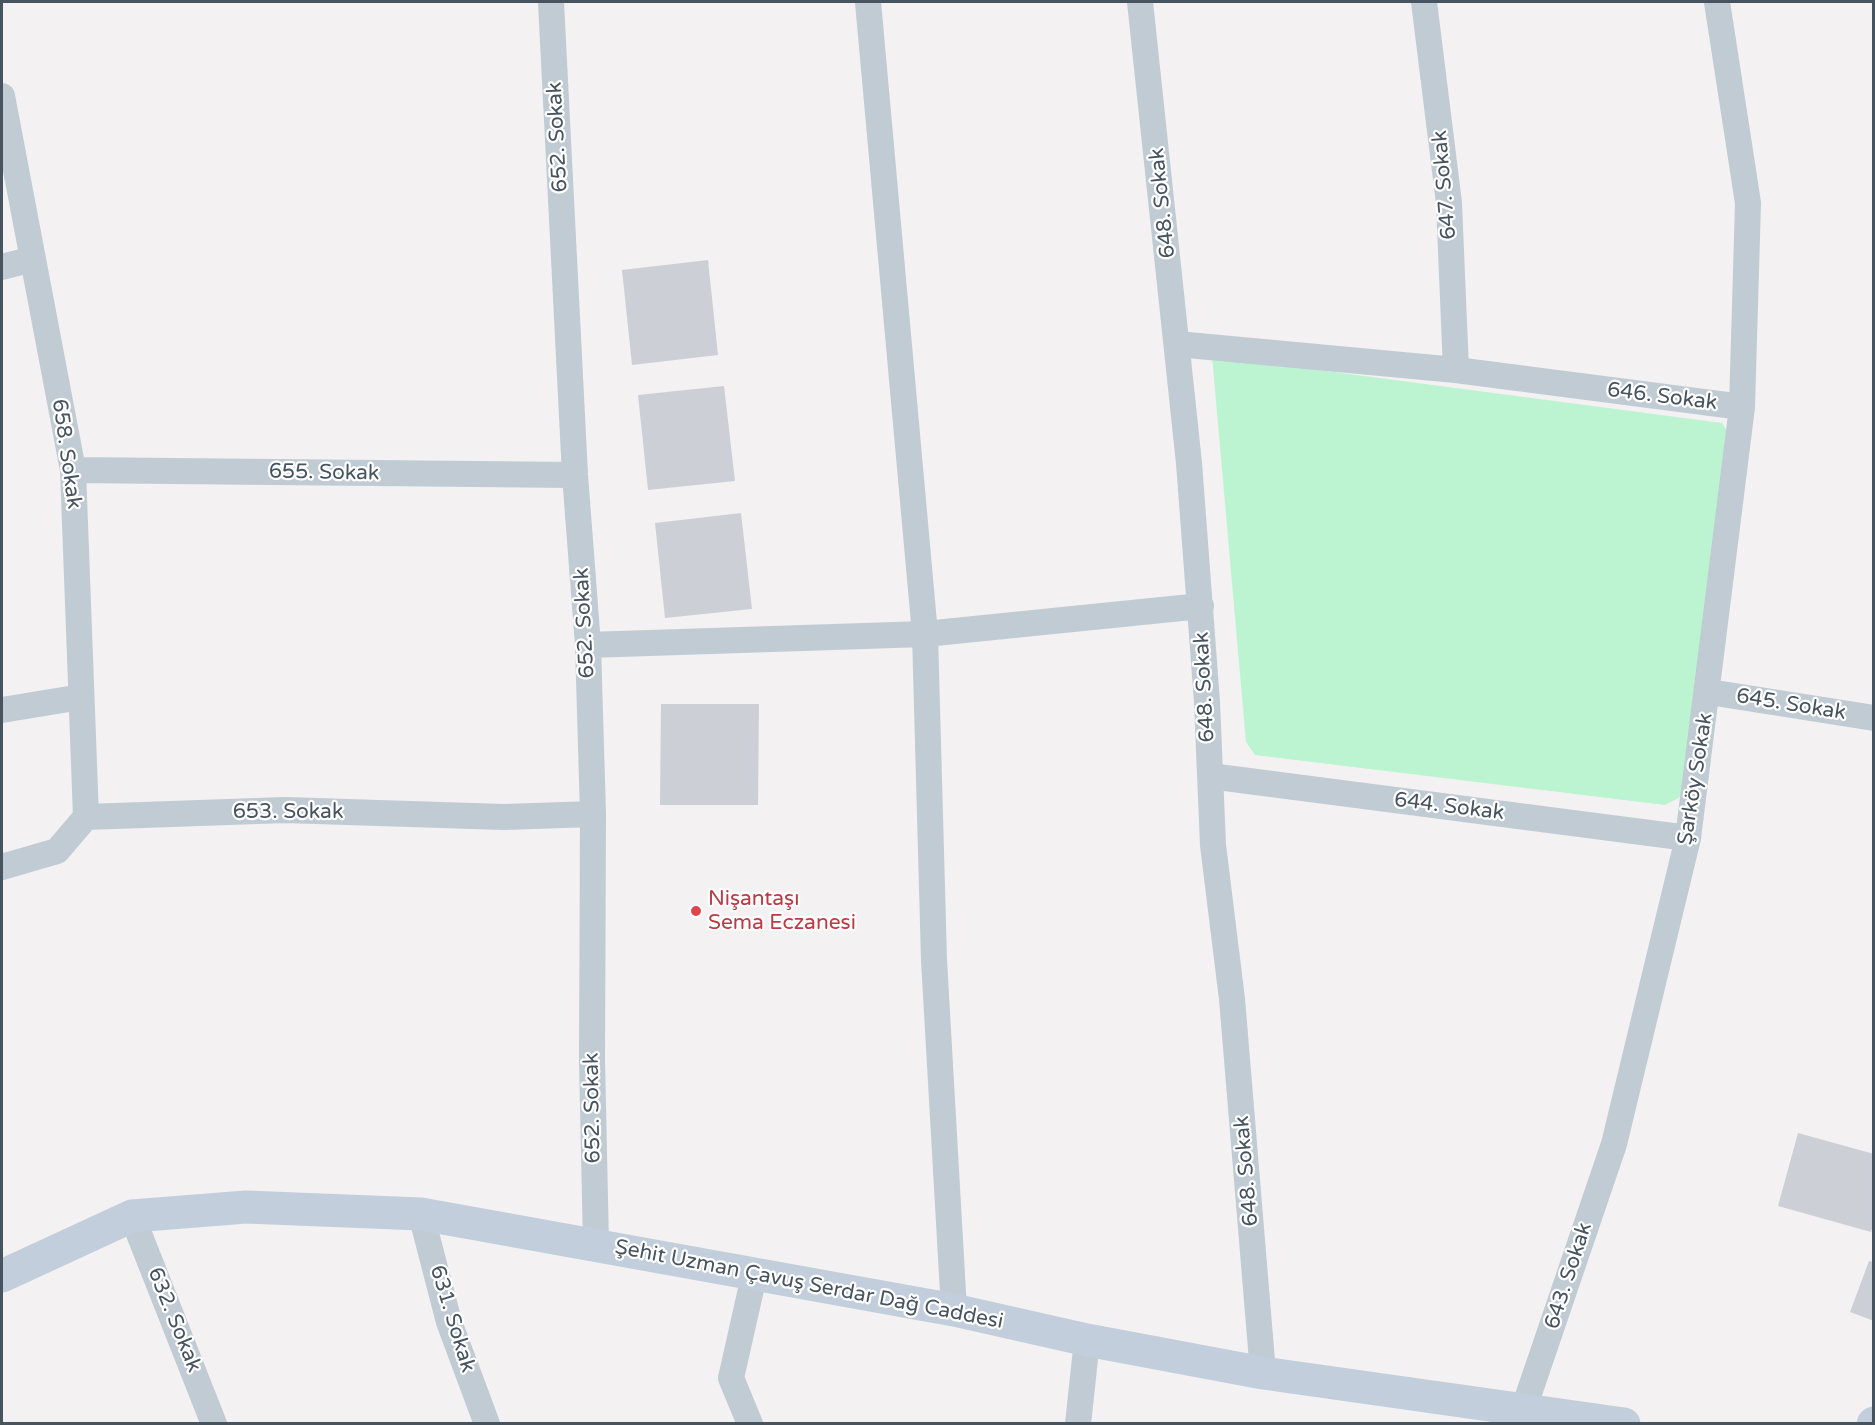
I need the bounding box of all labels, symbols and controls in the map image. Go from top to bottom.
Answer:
street label: 652. Sokak [543,81,573,193]
street label: 647. Sokak [1428,129,1462,241]
street label: 648. Sokak [1145,147,1181,259]
street label: 646. Sokak [1606,378,1718,416]
street label: 658. Sokak [46,397,86,511]
street label: 655. Sokak [269,459,379,487]
street label: 652. Sokak [570,567,600,679]
street label: 648. Sokak [1190,631,1220,743]
street label: 645. Sokak [1734,684,1848,726]
street label: Şarköy Sokak [1673,711,1719,847]
street label: 644. Sokak [1393,788,1505,826]
street label: 653. Sokak [233,799,343,825]
place label: Nişantaşı Sema Eczanesi [708,886,856,936]
marker: Nişantaşı Sema Eczanesi [689,904,703,918]
street label: 652. Sokak [579,1052,607,1164]
street label: 648. Sokak [1230,1115,1264,1227]
street label: 643. Sokak [1540,1219,1598,1333]
street label: Şehit Uzman Çavuş Serdar Dağ Caddesi [613,1235,1005,1335]
street label: 631. Sokak [424,1262,480,1376]
street label: 632. Sokak [142,1264,206,1376]

